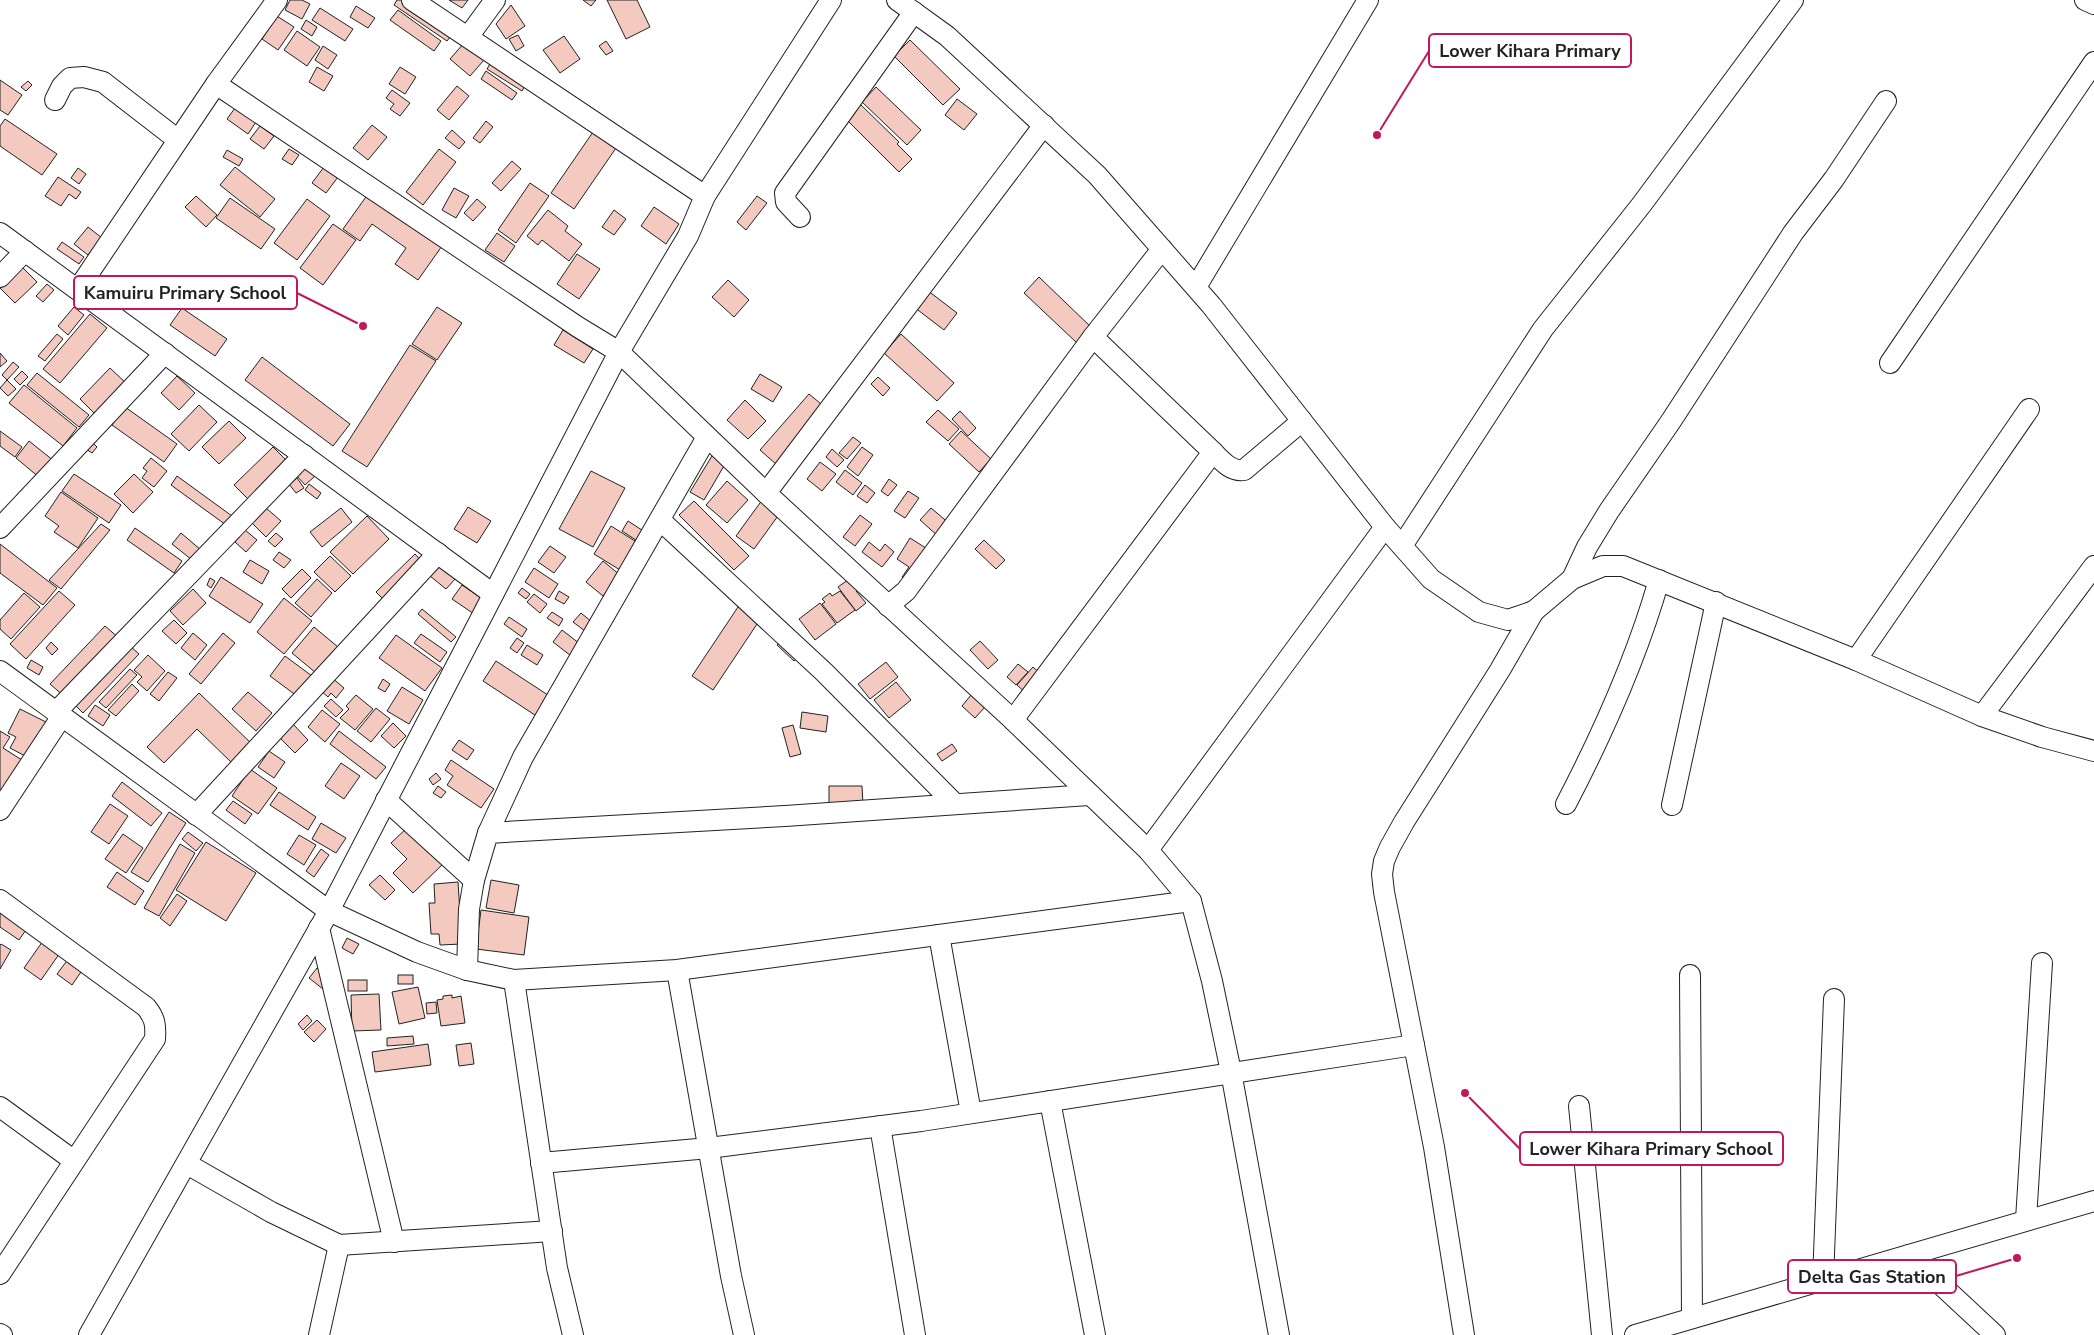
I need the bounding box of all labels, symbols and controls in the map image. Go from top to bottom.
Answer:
callout: Lower Kihara Primary [1429,34,1631,67]
text: Lower Kihara Primary [1439,39,1621,63]
callout: Kamuiru Primary School [74,276,297,309]
text: Kamuiru Primary School [84,281,287,305]
callout: Lower Kihara Primary School [1520,1132,1783,1165]
text: Lower Kihara Primary School [1529,1137,1773,1161]
callout: Delta Gas Station [1788,1260,1956,1293]
text: Delta Gas Station [1798,1265,1946,1289]

